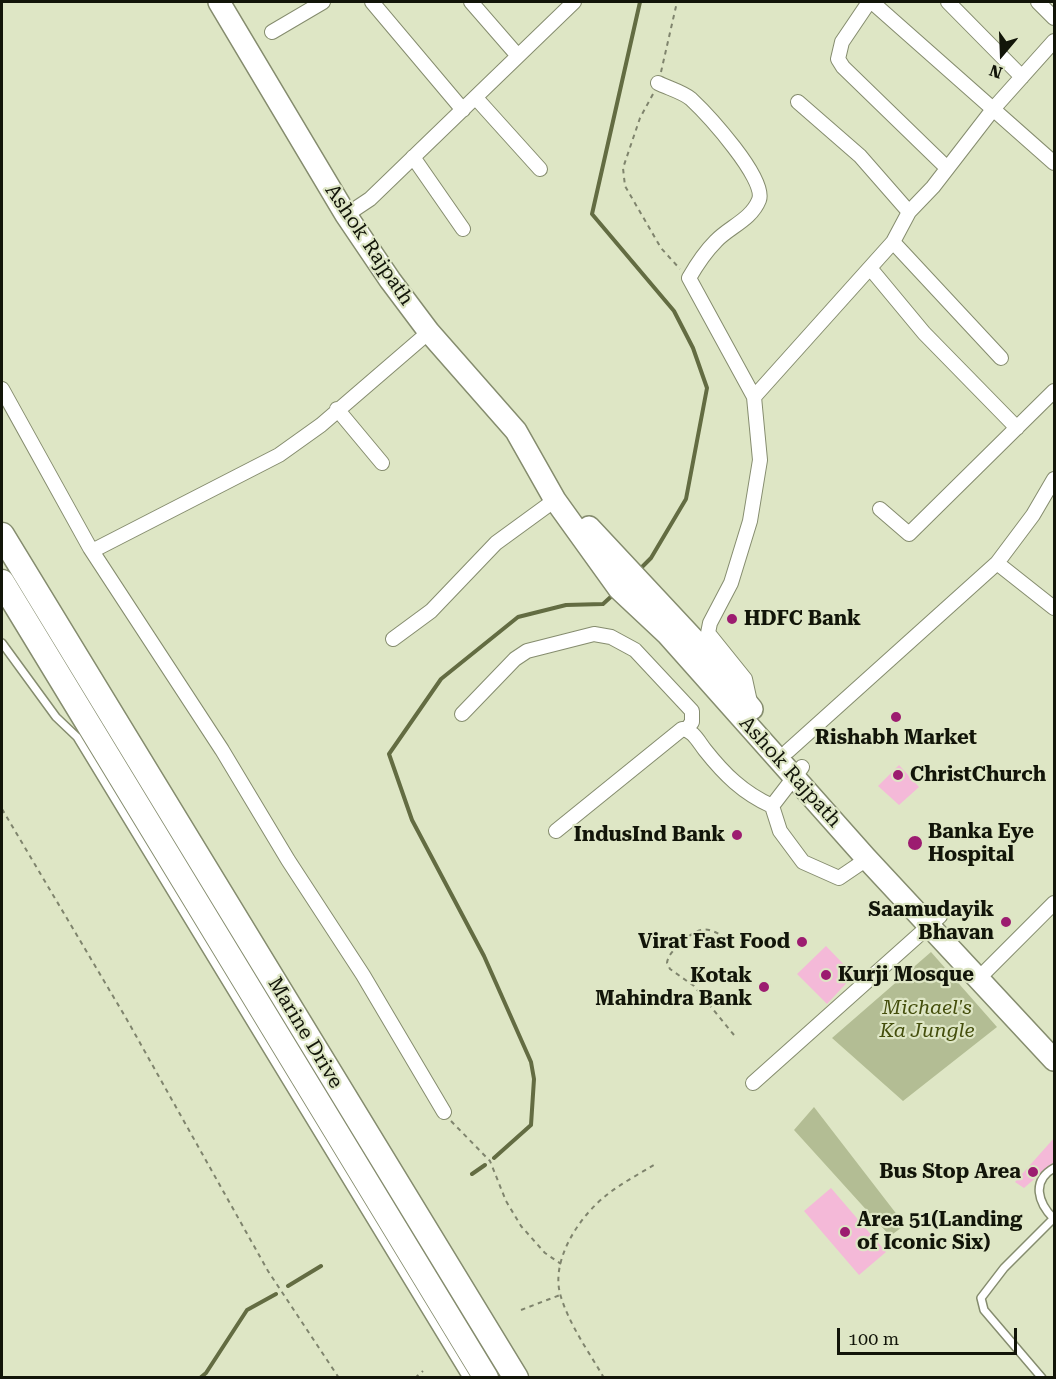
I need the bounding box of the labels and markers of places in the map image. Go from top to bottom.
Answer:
place label: HDFC Bank [744,607,861,631]
marker: HDFC Bank [725,612,739,626]
marker: Rishabh Market [889,710,903,724]
place label: Rishabh Market [815,726,977,750]
place label: ChristChurch [910,763,1046,787]
marker: ChristChurch [891,768,905,782]
place label: Banka Eye Hospital [928,820,1034,867]
place label: IndusInd Bank [574,823,725,847]
marker: IndusInd Bank [730,828,744,842]
marker: Banka Eye Hospital [906,834,924,852]
place label: Saamudayik Bhavan [868,898,994,945]
marker: Saamudayik Bhavan [999,915,1013,929]
place label: Virat Fast Food [638,930,790,954]
marker: Virat Fast Food [795,935,809,949]
place label: Kurji Mosque [838,963,974,987]
place label: Kotak Mahindra Bank [595,964,752,1011]
marker: Kurji Mosque [819,968,833,982]
marker: Kotak Mahindra Bank [757,980,771,994]
place label: Bus Stop Area [879,1160,1021,1184]
marker: Bus Stop Area [1026,1165,1040,1179]
place label: Area 51(Landing of Iconic Six) [857,1208,1022,1255]
marker: Area 51(Landing of Iconic Six) [838,1225,852,1239]

